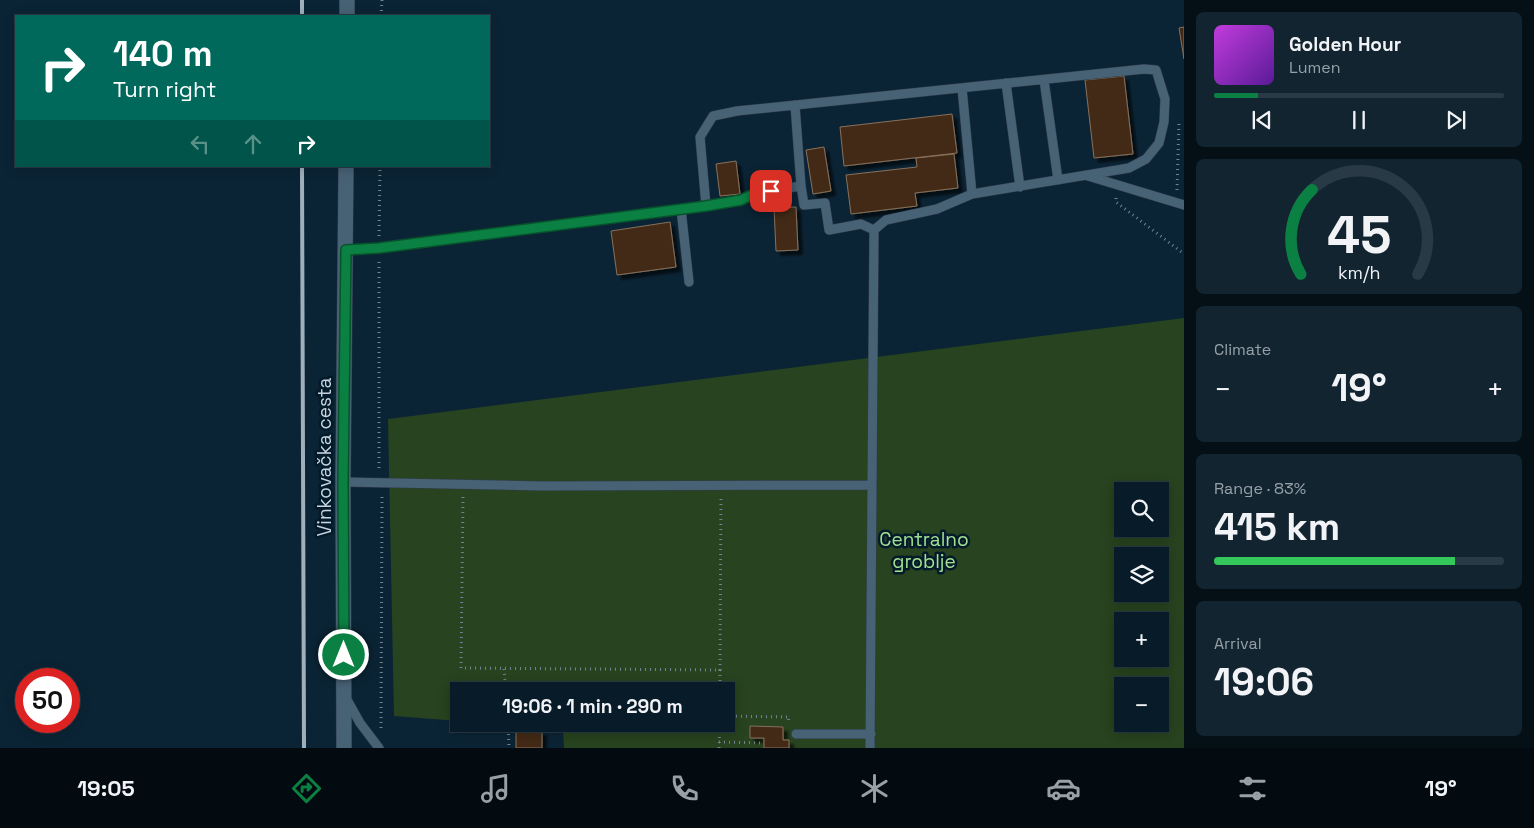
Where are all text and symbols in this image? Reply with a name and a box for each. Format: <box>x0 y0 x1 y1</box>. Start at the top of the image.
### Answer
text: 140 m <box>113 32 213 76</box>
text: Golden Hour <box>1289 32 1401 57</box>
icon: right <box>30 35 95 100</box>
text: Lumen <box>1289 57 1341 78</box>
text: Turn right <box>113 75 216 103</box>
icon: previous <box>1248 106 1276 134</box>
icon: pause <box>1345 106 1373 134</box>
icon: next <box>1442 106 1470 134</box>
icon: left <box>186 130 214 158</box>
icon: ahead <box>239 130 267 158</box>
icon: right <box>292 130 320 158</box>
pin <box>750 170 792 212</box>
icon: arrive <box>757 177 785 205</box>
text: 45 <box>1327 202 1391 268</box>
text: km/h <box>1338 261 1380 284</box>
text: Climate <box>1214 339 1271 360</box>
text: 19° <box>1331 364 1387 412</box>
text: − <box>1214 371 1231 407</box>
text: + <box>1487 371 1504 407</box>
street label: Vinkovačka cesta <box>312 377 337 536</box>
text: Range · 83% <box>1214 478 1306 499</box>
map controls <box>1114 482 1169 732</box>
button: search <box>1114 482 1169 537</box>
text: 415 km <box>1214 503 1340 551</box>
park label: Centralno groblje <box>879 527 969 574</box>
button: layers <box>1114 547 1169 602</box>
button: + <box>1114 612 1169 667</box>
position arrow <box>317 628 369 680</box>
text: Arrival <box>1214 633 1262 654</box>
text: 19:06 <box>1214 658 1314 706</box>
speed limit sign: 50 <box>15 668 80 733</box>
button: − <box>1114 677 1169 732</box>
text: 19:06 · 1 min · 290 m <box>502 694 683 719</box>
icon: directions <box>289 771 324 806</box>
icon: music <box>478 771 513 806</box>
icon: phone <box>667 771 702 806</box>
icon: climate <box>857 771 892 806</box>
icon: car <box>1046 771 1081 806</box>
icon: filters <box>1235 771 1270 806</box>
text: 19:05 <box>77 774 135 802</box>
text: 19° <box>1425 774 1457 802</box>

